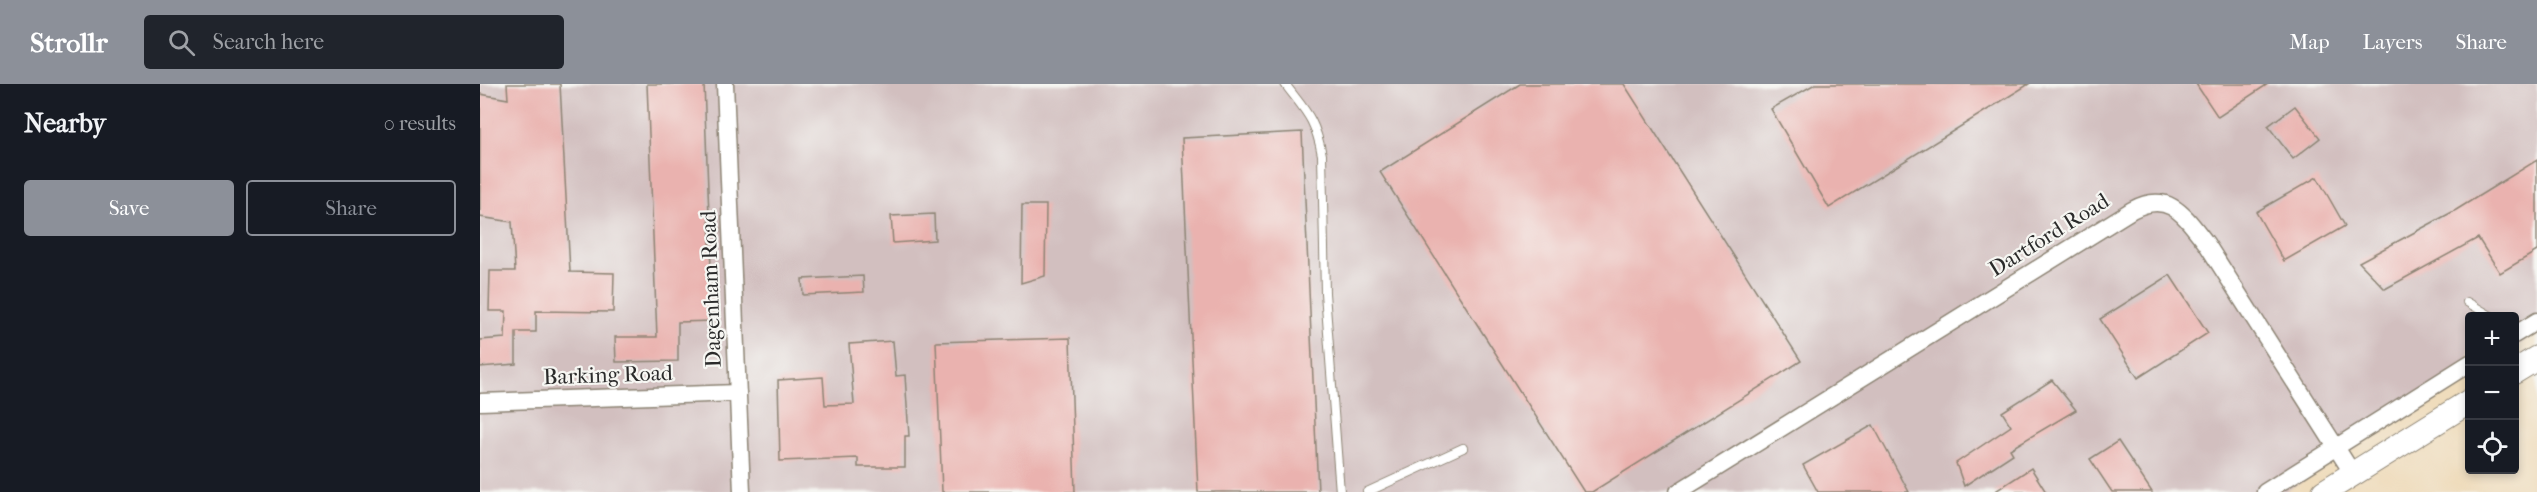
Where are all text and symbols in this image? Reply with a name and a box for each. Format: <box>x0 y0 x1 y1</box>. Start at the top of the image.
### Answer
search box <box>144 15 564 69</box>
text: Strollr <box>30 26 108 59</box>
icon: search <box>165 26 198 59</box>
text: Search here <box>213 29 324 55</box>
text: Map <box>2289 30 2330 54</box>
text: Layers <box>2363 30 2422 54</box>
text: Share <box>2455 30 2507 54</box>
text: Nearby <box>24 108 106 139</box>
text: 0 results <box>384 112 456 135</box>
button: Save <box>24 180 234 236</box>
button: Share <box>246 180 456 236</box>
street label: Dartford Road <box>1984 187 2115 282</box>
street label: Dagenham Road <box>695 209 727 368</box>
map controls <box>2465 312 2519 474</box>
button: + <box>2465 312 2519 366</box>
street label: Barking Road <box>543 360 674 390</box>
button: − <box>2465 366 2519 420</box>
button: locate <box>2465 420 2519 474</box>

